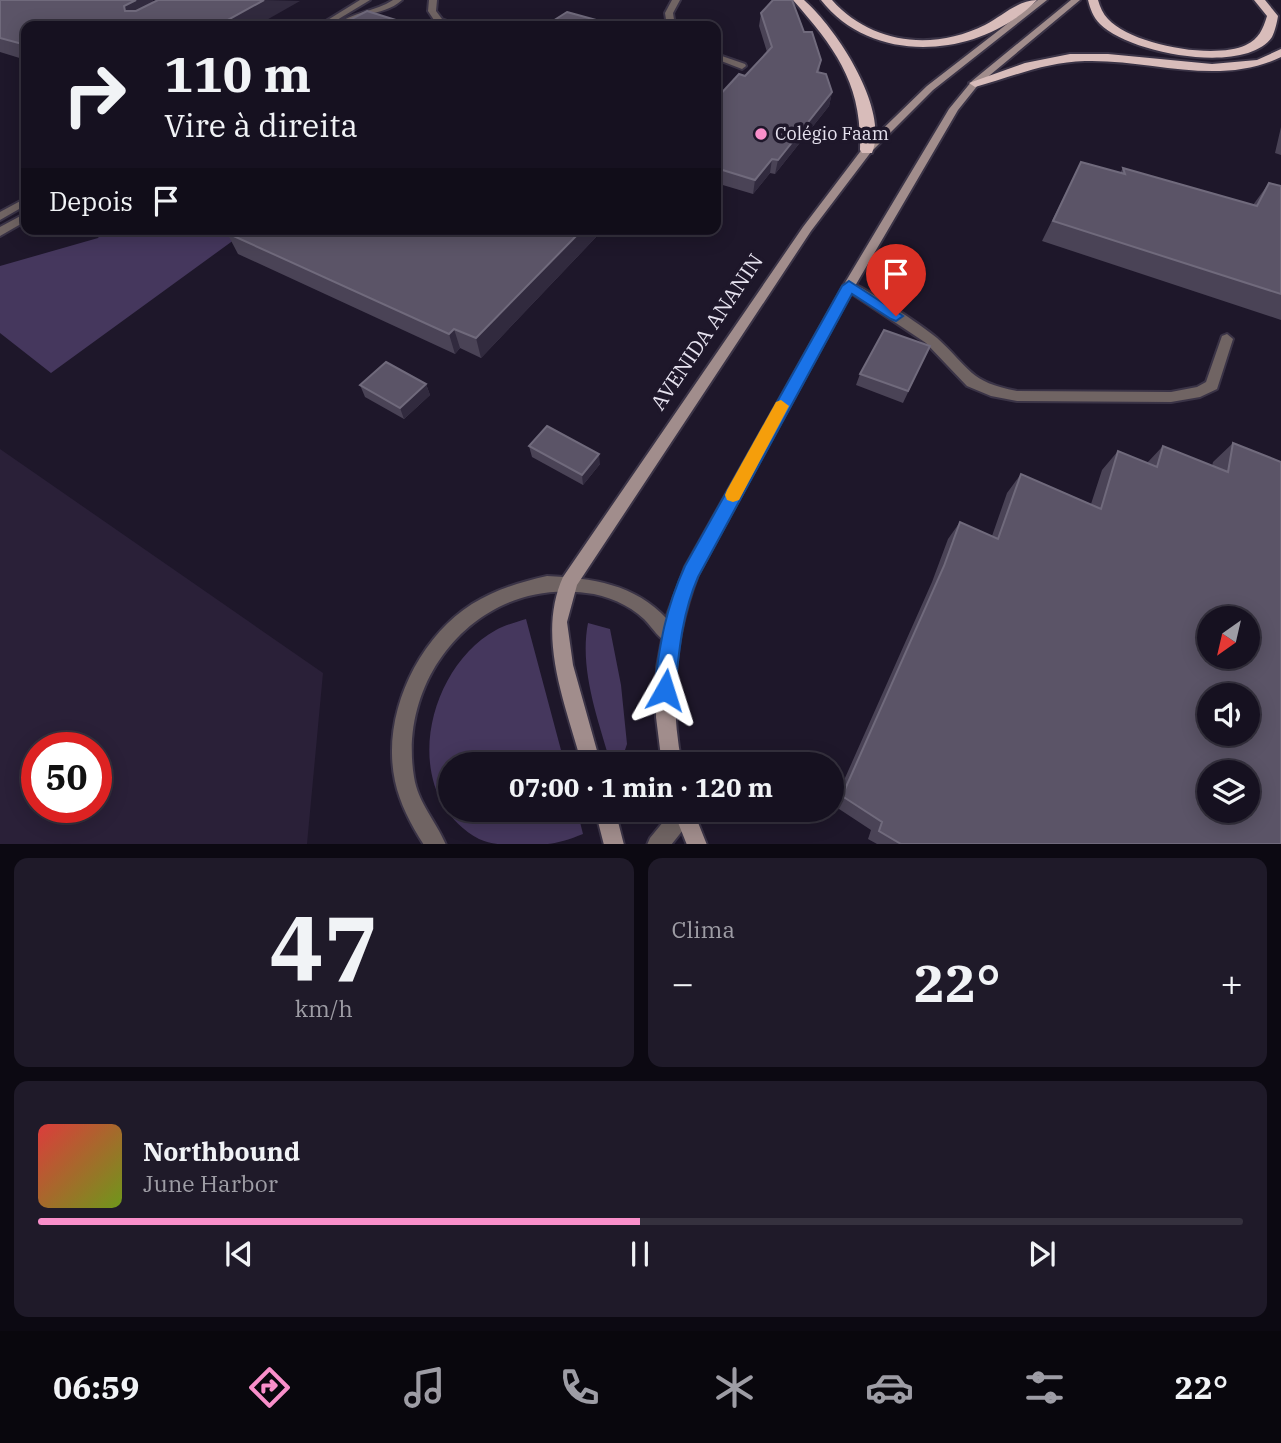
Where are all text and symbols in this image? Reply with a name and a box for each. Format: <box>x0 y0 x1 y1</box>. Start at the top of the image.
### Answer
text: 110 m <box>164 42 311 105</box>
icon: right <box>49 49 140 140</box>
text: Vire à direita <box>164 104 358 146</box>
place label: Colégio Faam <box>775 122 889 145</box>
marker: Colégio Faam <box>753 126 769 142</box>
icon: arrive <box>147 182 185 220</box>
text: Depois <box>49 184 133 218</box>
pin <box>866 244 926 316</box>
street label: AVENIDA ANANIN <box>643 248 769 415</box>
icon: arrive <box>877 255 915 293</box>
north arrow <box>1197 606 1260 668</box>
map controls <box>1197 606 1260 823</box>
position arrow <box>628 653 702 727</box>
button: sound <box>1197 683 1260 746</box>
speed limit sign: 50 <box>21 732 112 823</box>
button: layers <box>1197 760 1260 823</box>
text: 07:00 · 1 min · 120 m <box>509 770 773 804</box>
text: 47 <box>269 888 378 1006</box>
text: Clima <box>672 914 735 944</box>
text: 22° <box>914 949 1001 1016</box>
text: − <box>672 958 694 1007</box>
text: + <box>1220 958 1243 1007</box>
text: km/h <box>295 993 353 1023</box>
text: Northbound <box>143 1134 300 1168</box>
text: June Harbor <box>143 1168 278 1198</box>
icon: previous <box>220 1235 258 1273</box>
icon: pause <box>621 1235 659 1273</box>
icon: next <box>1023 1235 1061 1273</box>
icon: directions <box>245 1363 294 1412</box>
icon: music <box>400 1363 449 1412</box>
icon: phone <box>555 1363 604 1412</box>
icon: climate <box>710 1363 759 1412</box>
icon: car <box>865 1363 914 1412</box>
icon: filters <box>1020 1363 1069 1412</box>
text: 06:59 <box>53 1366 139 1408</box>
text: 22° <box>1175 1366 1228 1408</box>

